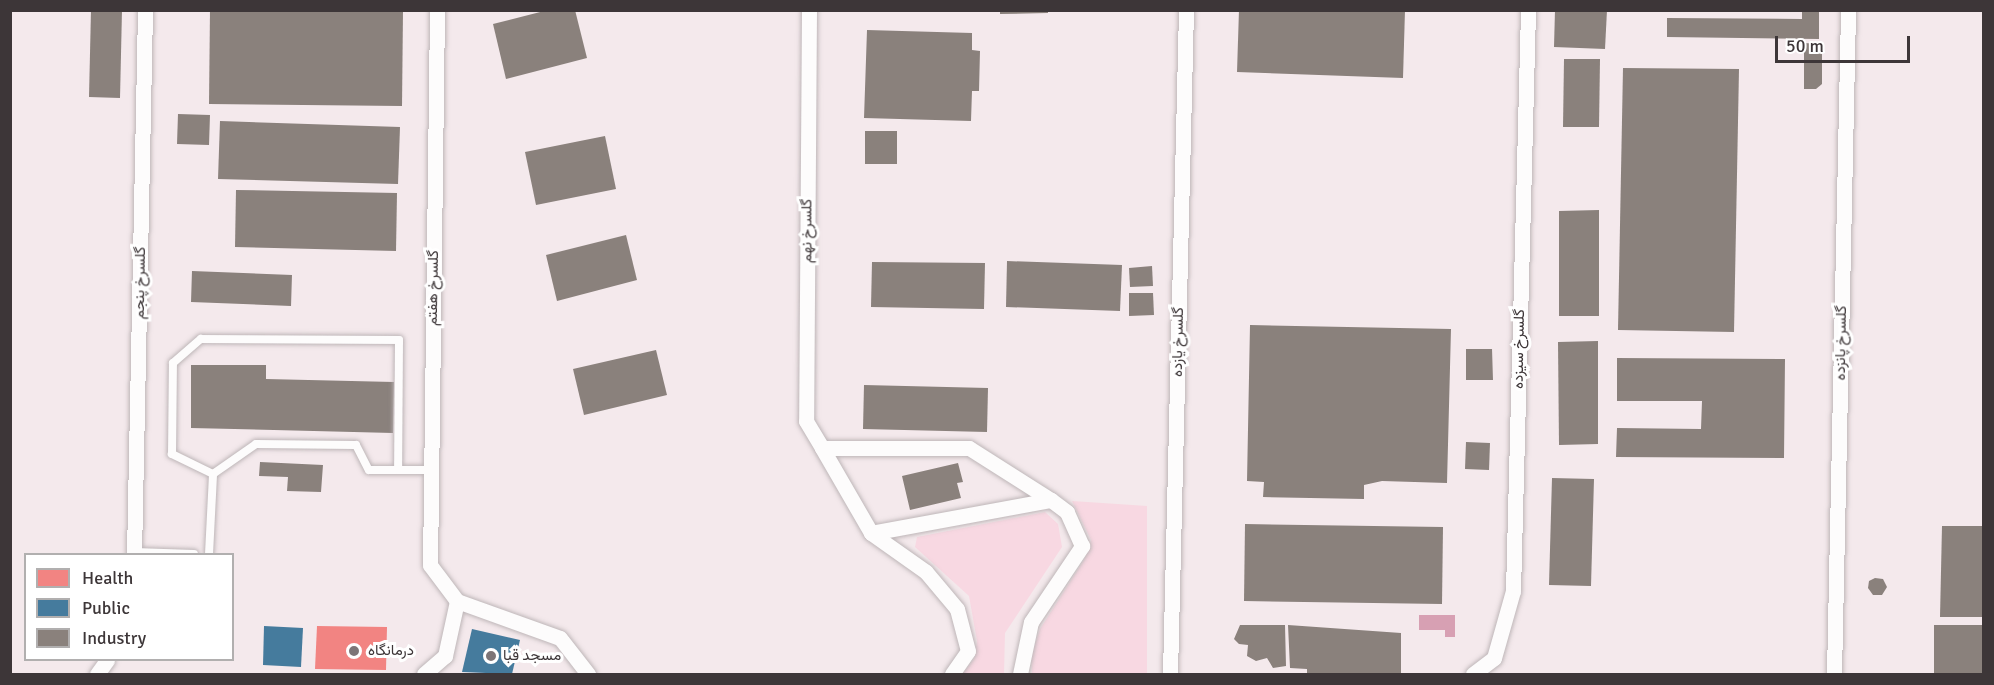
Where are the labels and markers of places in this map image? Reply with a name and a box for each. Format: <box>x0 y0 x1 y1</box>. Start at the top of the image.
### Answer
marker: درمانگاه <box>345 642 363 660</box>
place label: درمانگاه <box>368 642 414 660</box>
place label: مسجد قبا <box>503 647 561 665</box>
marker: مسجد قبا <box>484 649 498 663</box>

